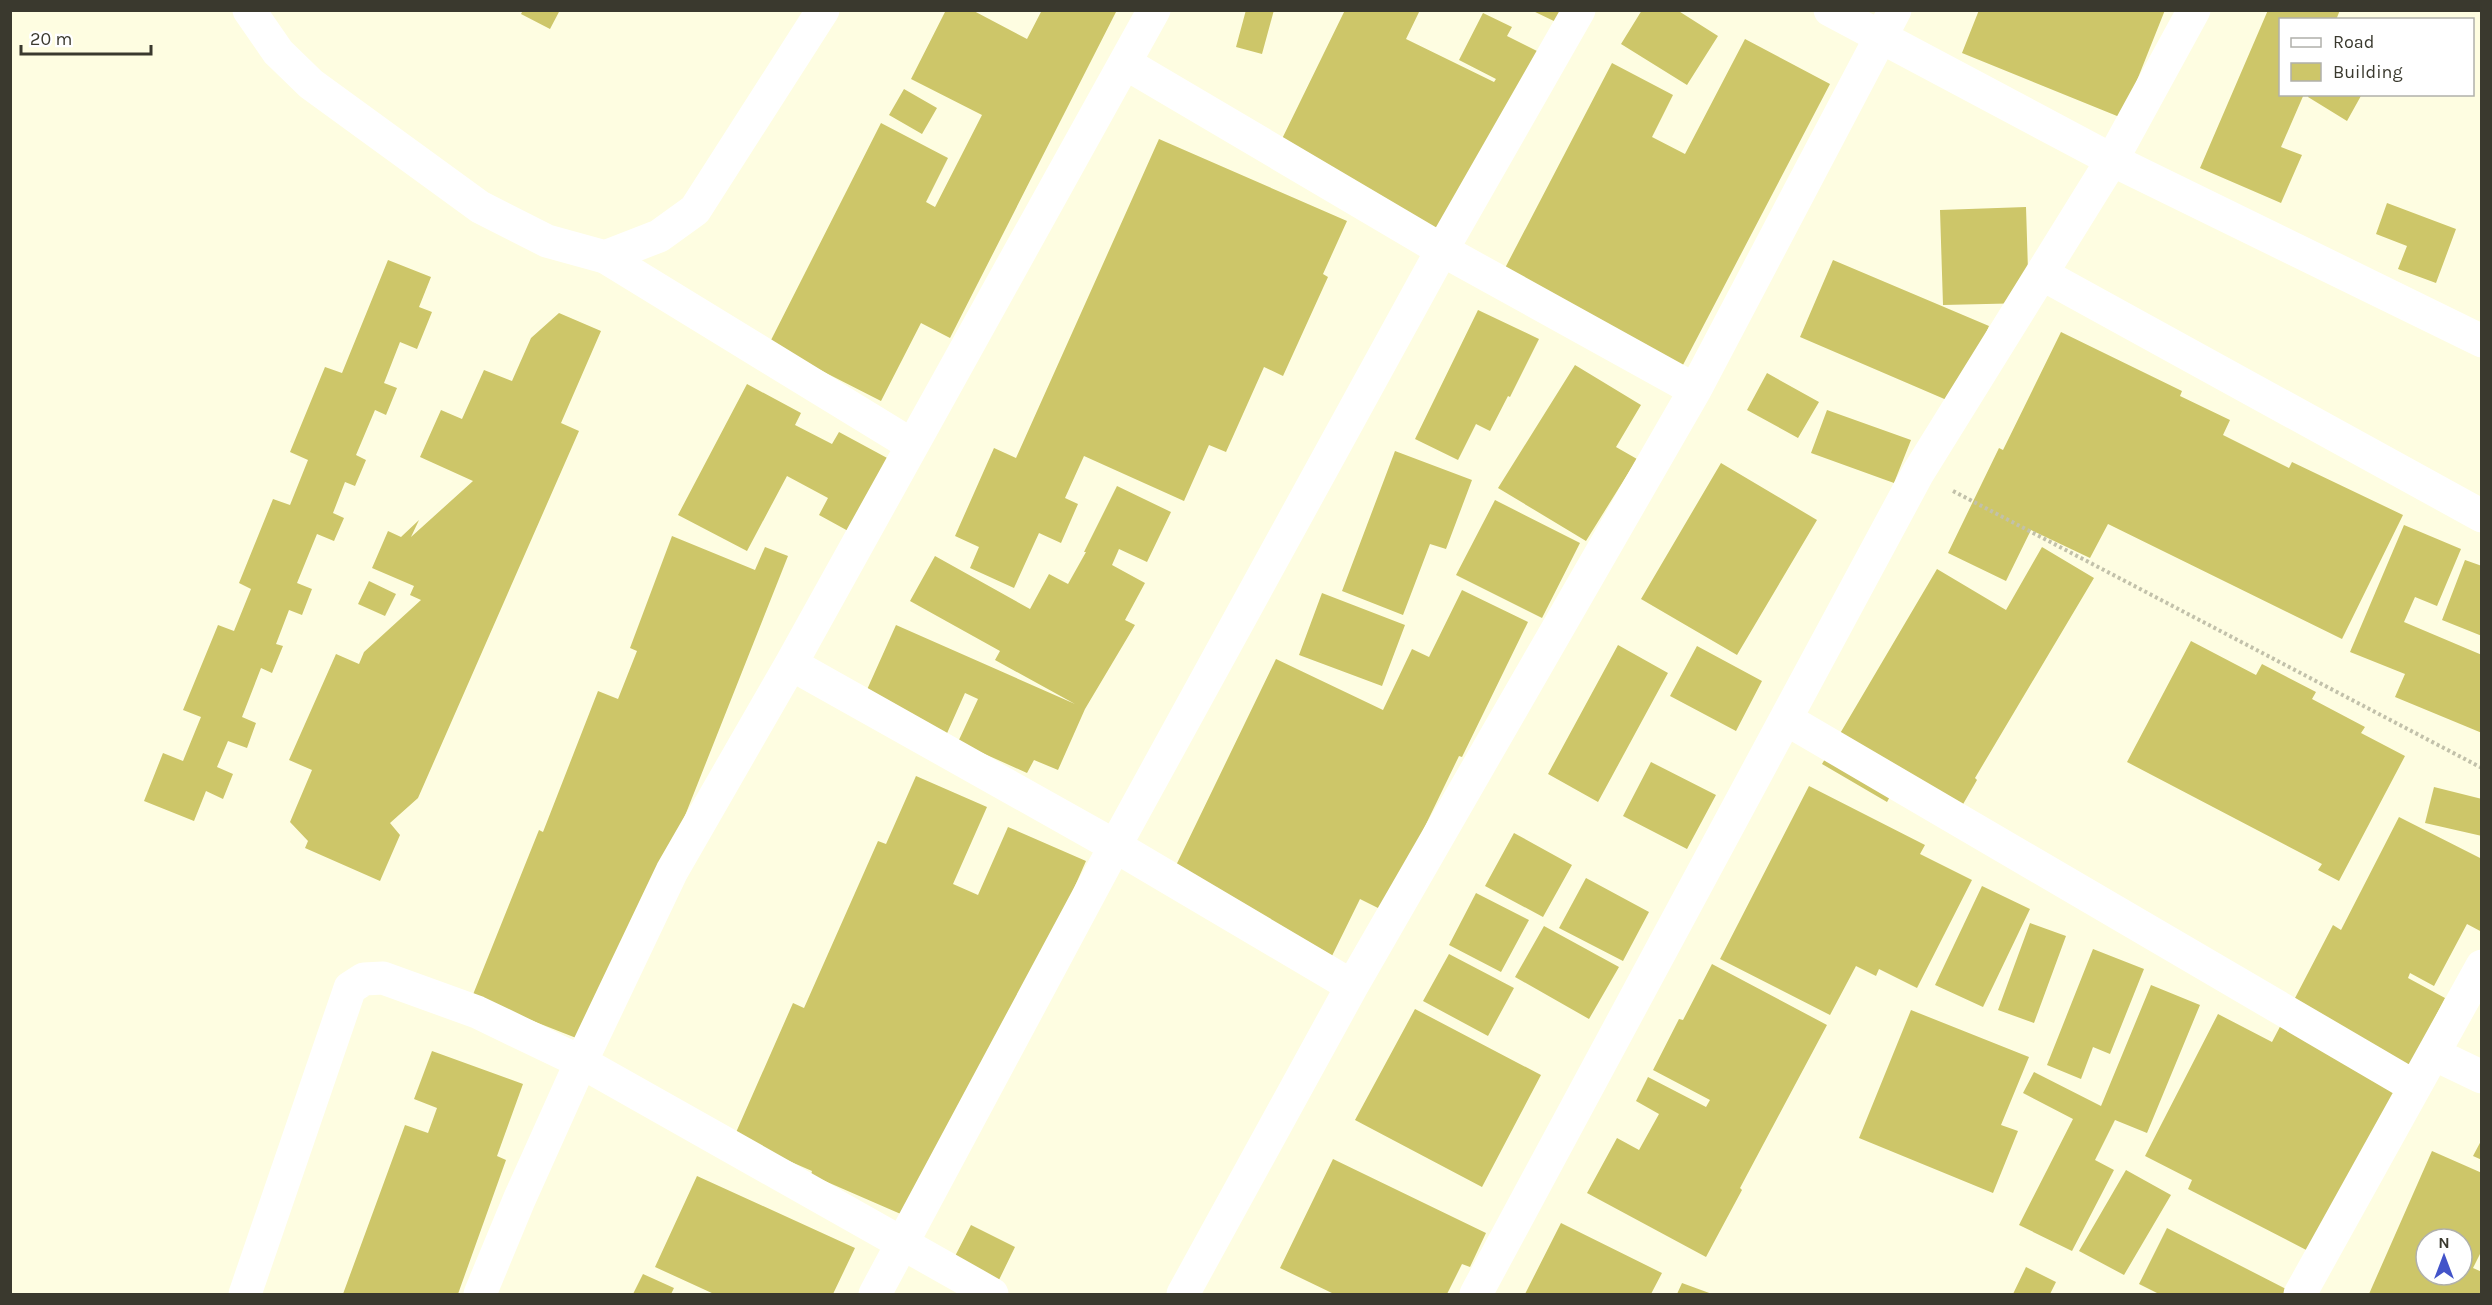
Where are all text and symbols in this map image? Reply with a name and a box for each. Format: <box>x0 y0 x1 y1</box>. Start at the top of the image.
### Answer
scale bar <box>21 18 152 56</box>
legend <box>2279 18 2474 96</box>
text: 20 m <box>30 28 72 50</box>
text: Road <box>2333 31 2374 53</box>
text: Building <box>2333 61 2403 83</box>
north arrow <box>2414 1227 2474 1287</box>
text: N <box>2438 1233 2450 1252</box>

